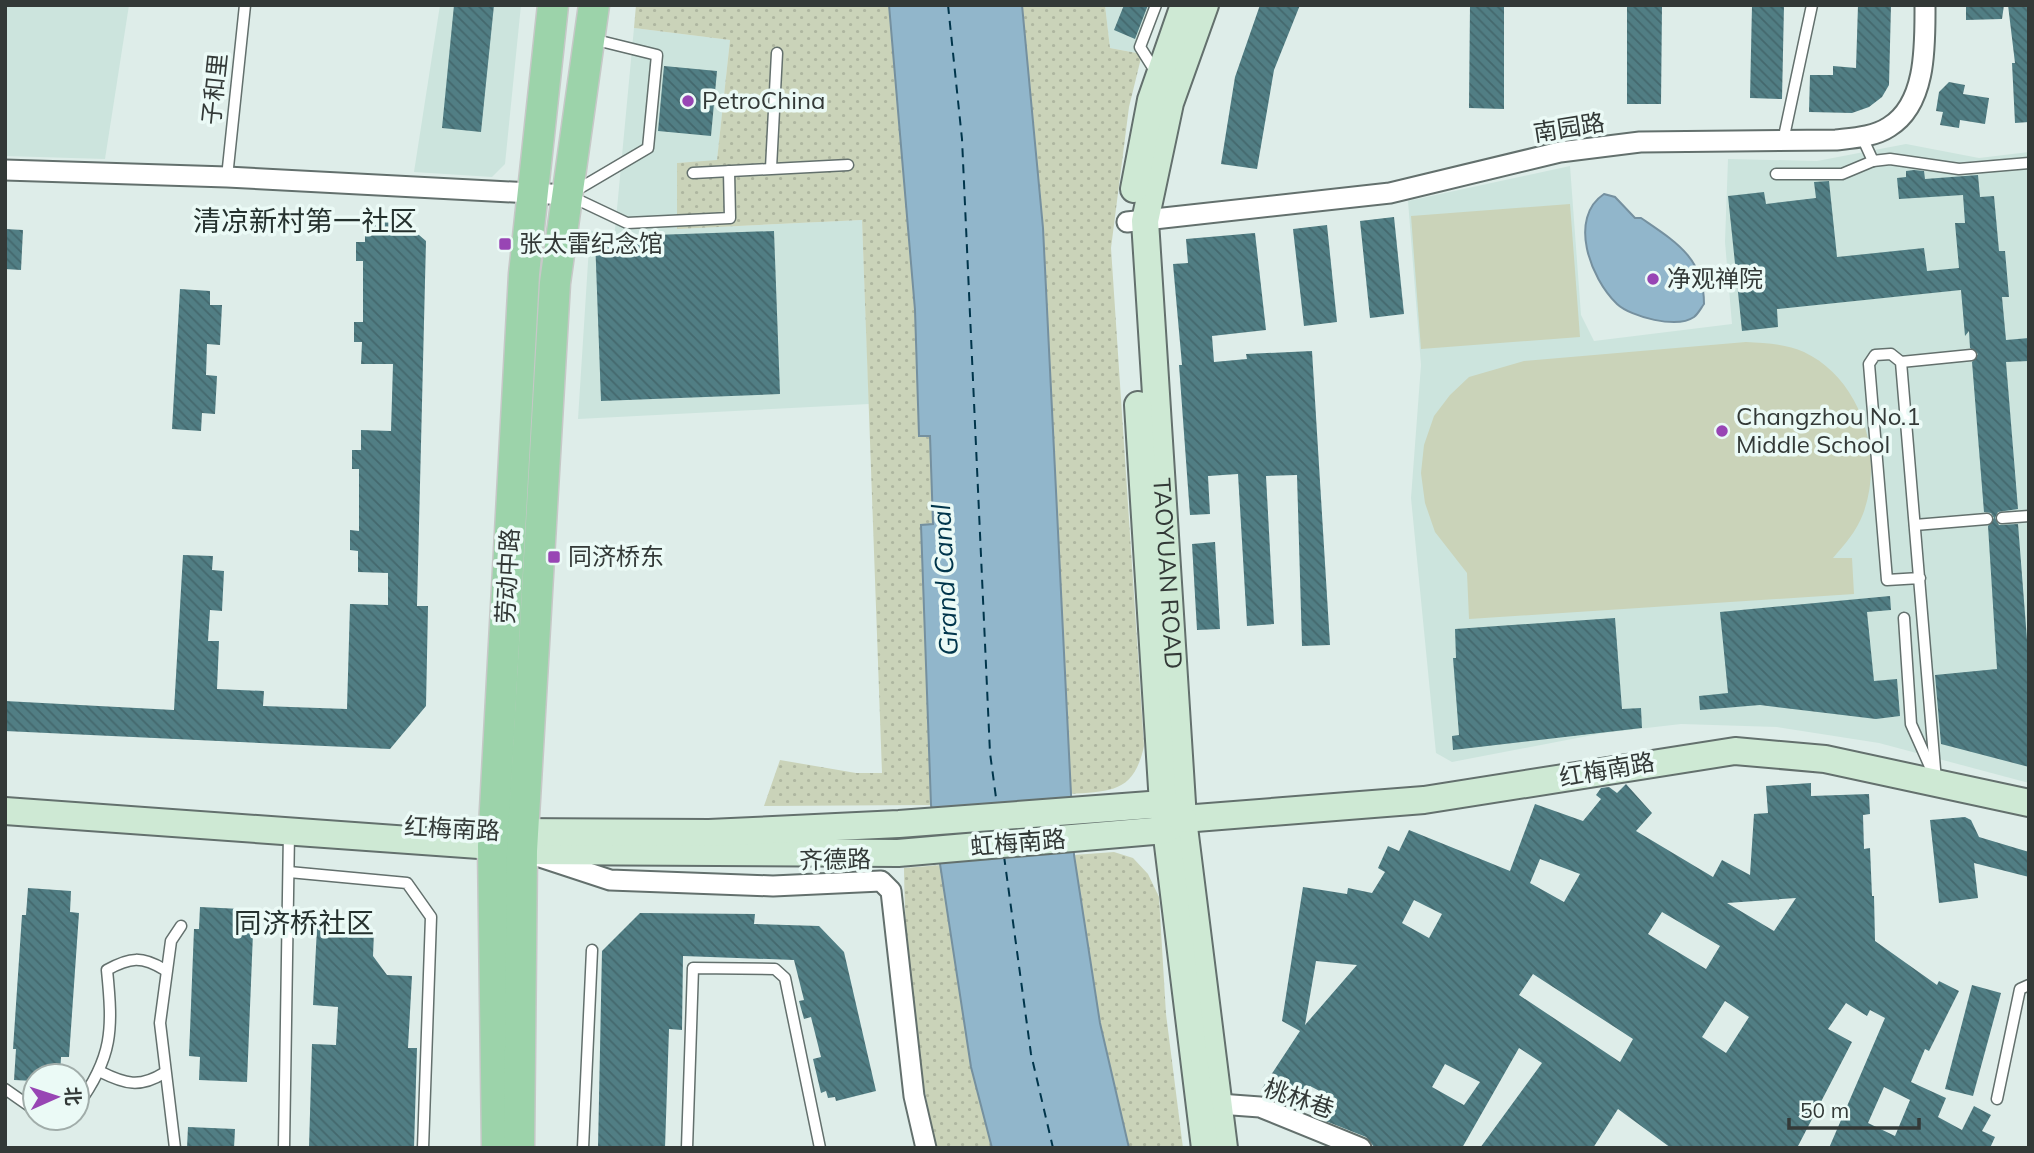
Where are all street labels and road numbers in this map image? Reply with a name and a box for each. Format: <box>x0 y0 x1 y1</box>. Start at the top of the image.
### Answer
street label: 子和里 <box>195 52 233 126</box>
street label: 南园路 <box>1531 107 1607 147</box>
street label: TAOYUAN ROAD <box>1147 477 1189 670</box>
street label: 劳动中路 <box>490 527 524 625</box>
street label: 红梅南路 <box>1557 746 1657 792</box>
street label: 红梅南路 <box>403 811 501 845</box>
street label: 虹梅南路 <box>969 823 1067 861</box>
street label: 齐德路 <box>799 843 871 875</box>
street label: 桃林巷 <box>1260 1072 1338 1124</box>

